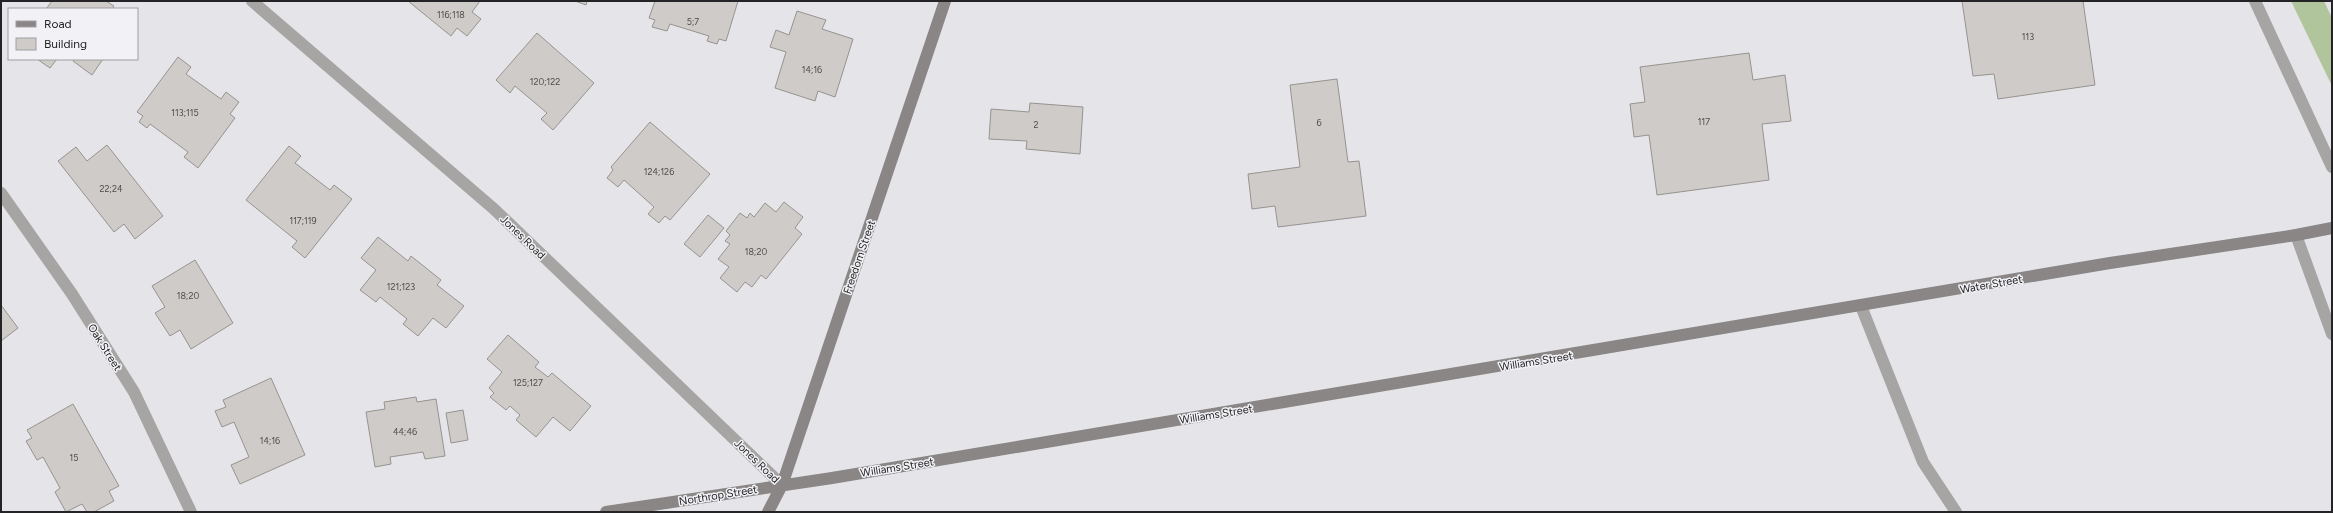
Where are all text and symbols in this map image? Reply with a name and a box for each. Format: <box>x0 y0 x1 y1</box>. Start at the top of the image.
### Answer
legend <box>8 8 138 60</box>
house number: 116;118 <box>437 9 465 20</box>
house number: 5;7 <box>687 16 699 27</box>
text: Road <box>44 17 72 31</box>
house number: 113 <box>2022 31 2034 42</box>
text: Building <box>44 37 87 51</box>
house number: 14;16 <box>802 64 822 75</box>
house number: 120;122 <box>530 76 560 87</box>
house number: 113;115 <box>171 107 199 118</box>
house number: 117 <box>1698 116 1710 127</box>
house number: 6 <box>1316 117 1322 128</box>
house number: 2 <box>1033 119 1039 130</box>
house number: 124;126 <box>644 166 674 177</box>
house number: 22;24 <box>99 183 123 194</box>
street label: Jones Road <box>498 213 548 262</box>
house number: 117;119 <box>289 215 317 226</box>
street label: Freedom Street <box>841 219 878 296</box>
house number: 18;20 <box>745 246 767 257</box>
street label: Water Street <box>1959 273 2023 296</box>
house number: 121;123 <box>387 281 415 292</box>
house number: 18;20 <box>177 290 199 301</box>
street label: Oak Street <box>85 321 124 373</box>
street label: Williams Street <box>1498 349 1574 374</box>
house number: 125;127 <box>513 377 543 388</box>
street label: Williams Street <box>1178 402 1254 427</box>
house number: 44;46 <box>393 426 417 437</box>
house number: 14;16 <box>260 435 280 446</box>
street label: Jones Road <box>732 437 782 486</box>
house number: 15 <box>70 452 78 463</box>
street label: Williams Street <box>859 455 935 480</box>
street label: Northrop Street <box>678 483 758 508</box>

